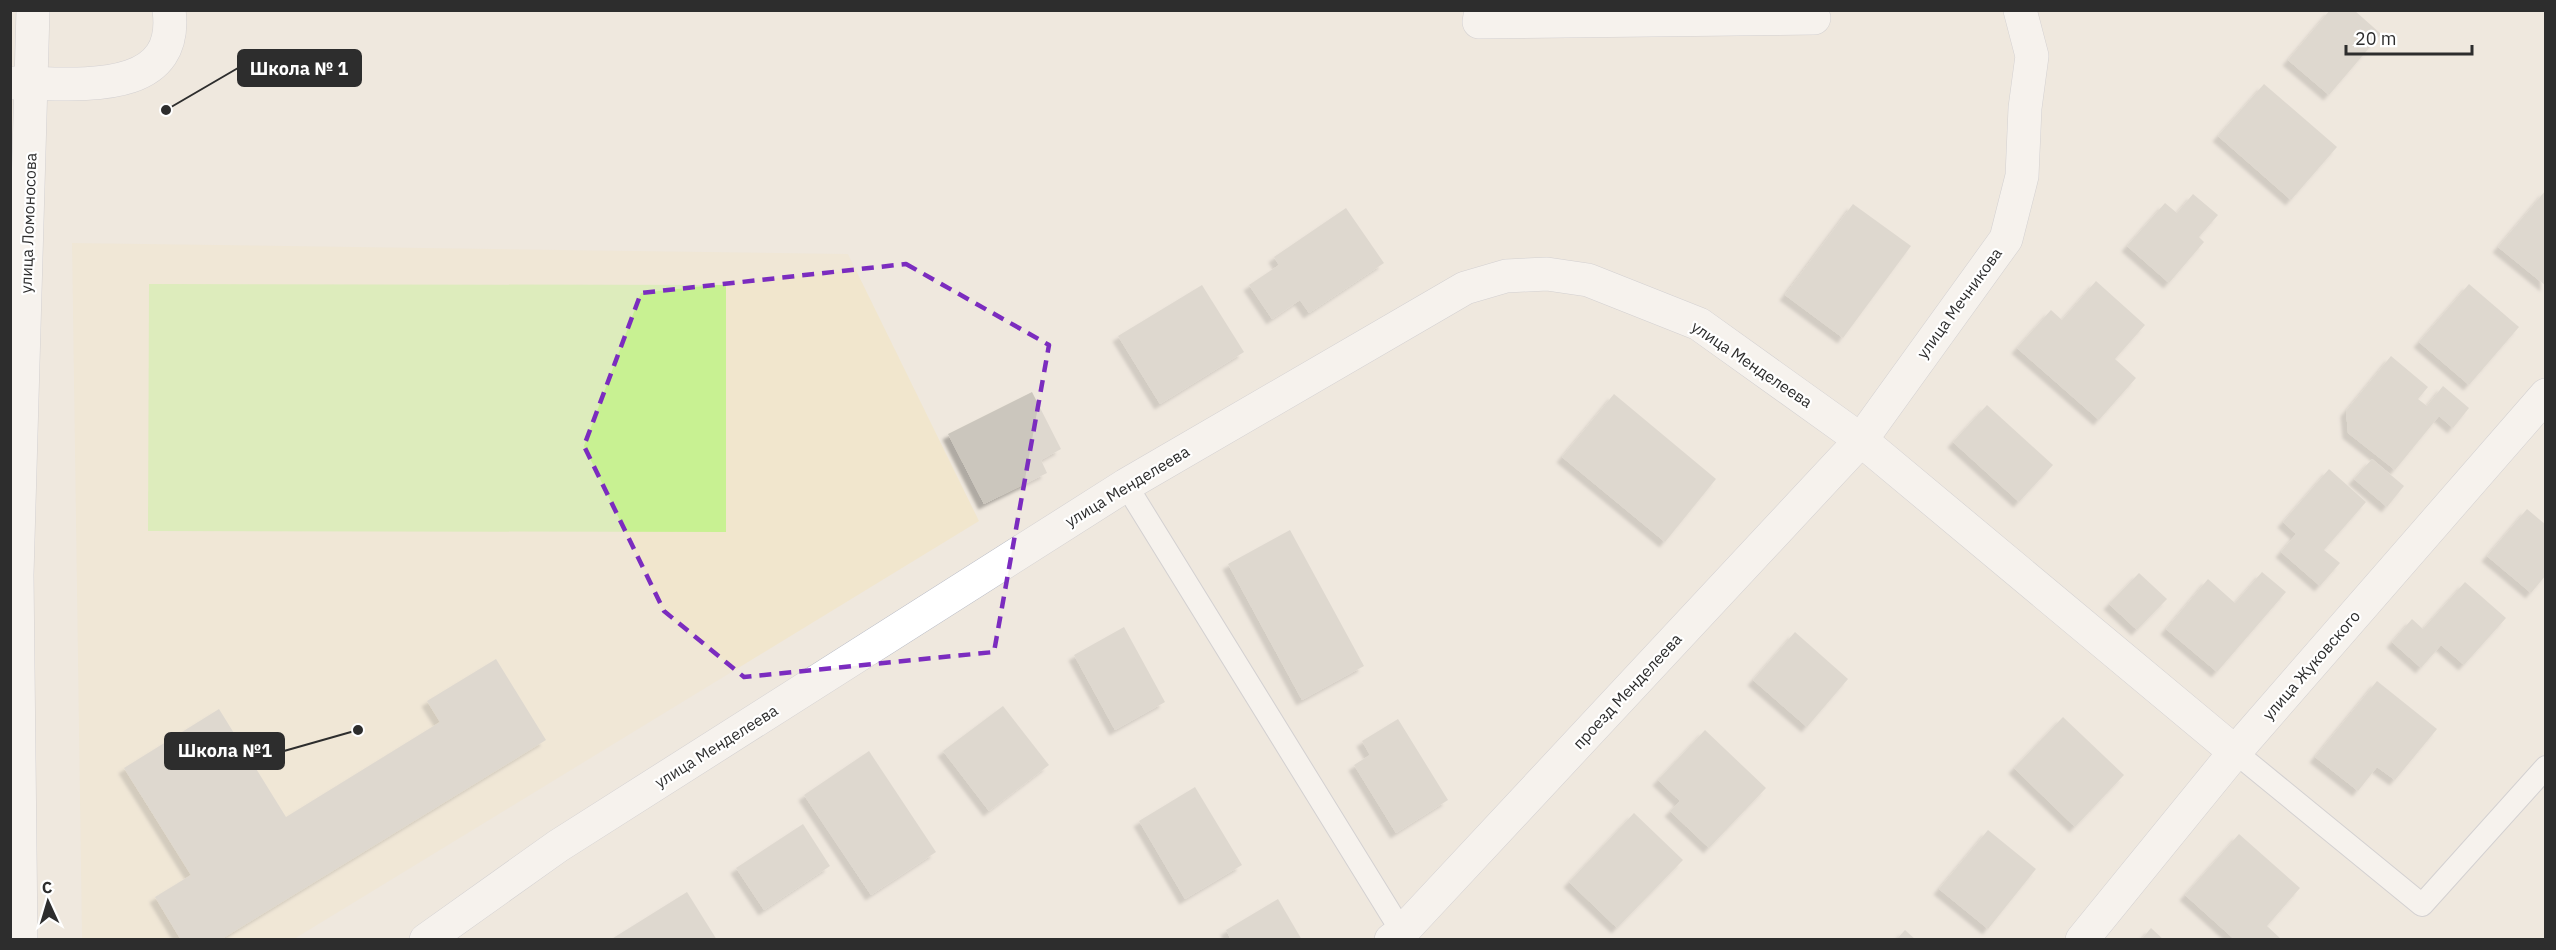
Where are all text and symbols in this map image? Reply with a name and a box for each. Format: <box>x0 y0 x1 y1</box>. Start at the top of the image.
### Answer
scale bar <box>2346 18 2472 56</box>
text: 20 m <box>2355 27 2397 50</box>
callout: Школа № 1 <box>238 50 361 86</box>
text: Школа № 1 <box>250 57 348 80</box>
street label: улица Ломоносова <box>16 152 40 294</box>
street label: улица Мечникова <box>1912 243 2006 362</box>
street label: улица Менделеева <box>1688 316 1817 412</box>
street label: улица Менделеева <box>1061 441 1193 531</box>
street label: улица Жуковского <box>2258 606 2364 724</box>
street label: проезд Менделеева <box>1568 629 1686 753</box>
street label: улица Менделеева <box>651 700 782 792</box>
callout: Школа №1 <box>165 733 284 769</box>
text: Школа №1 <box>178 739 272 762</box>
north arrow <box>18 872 78 932</box>
text: С <box>41 877 53 897</box>

